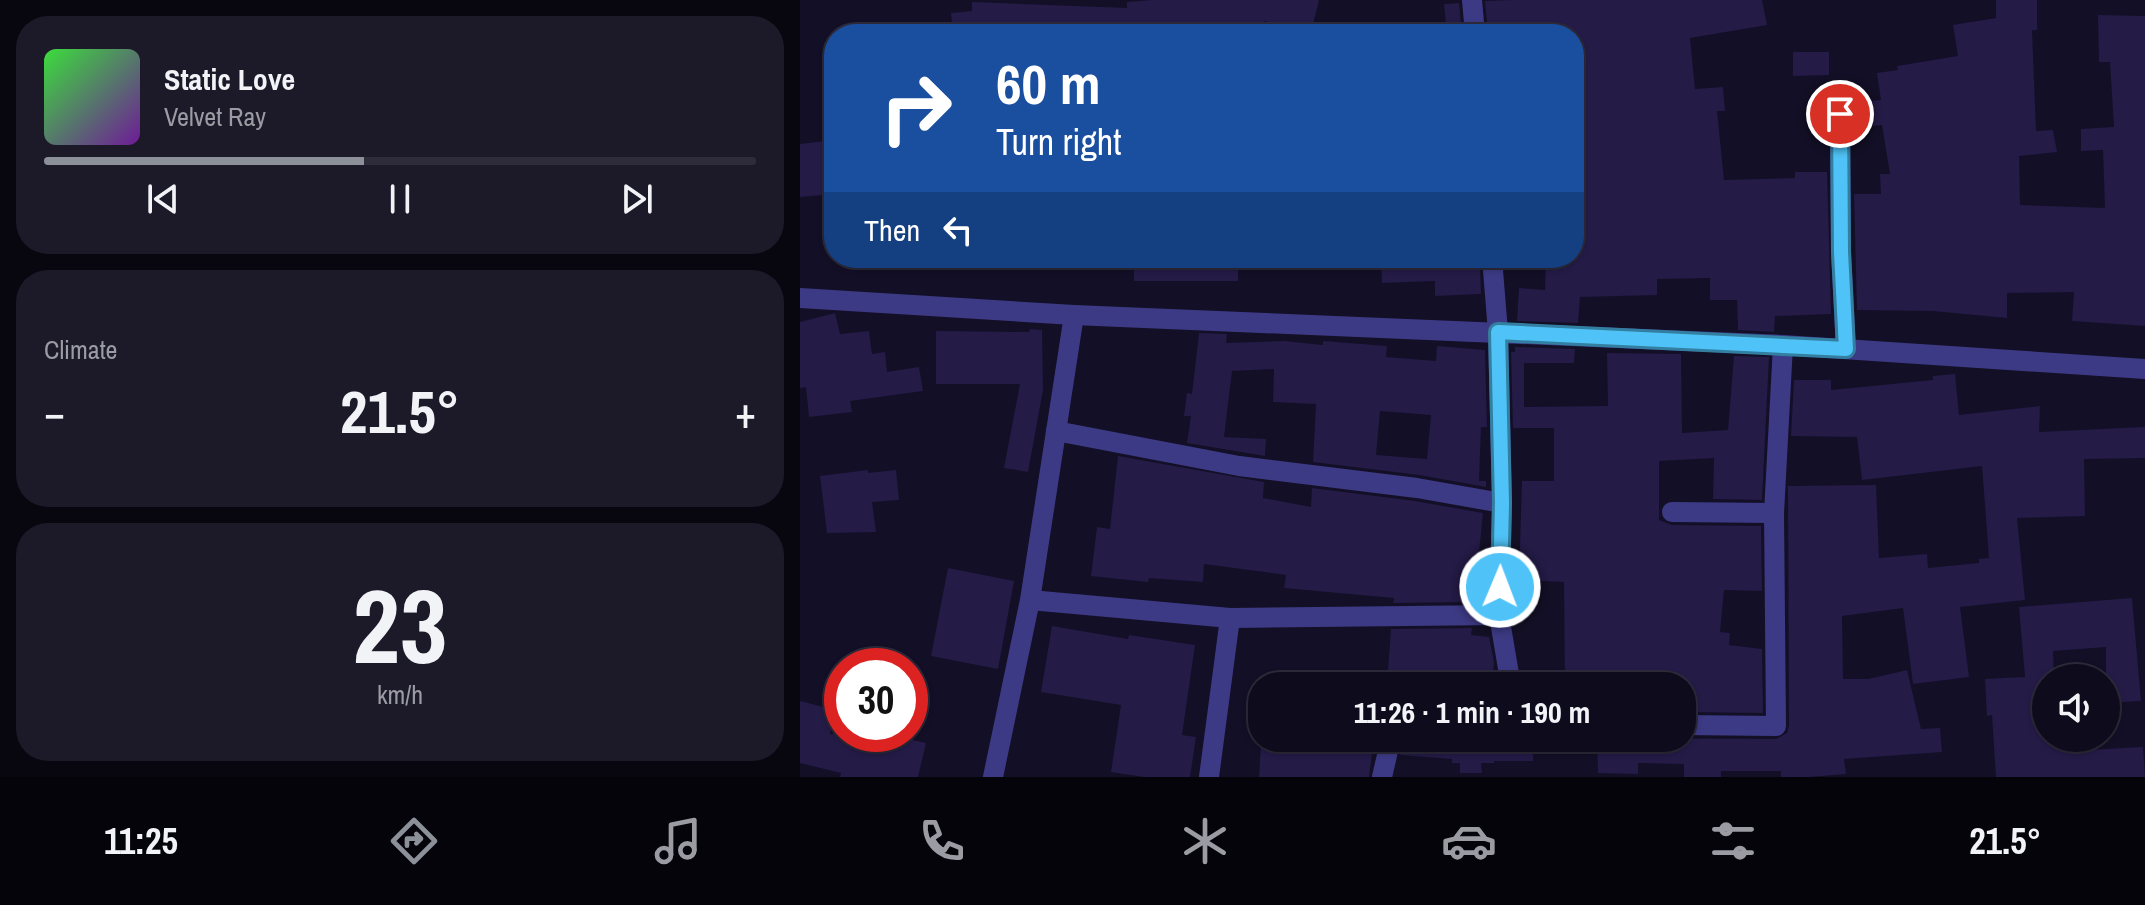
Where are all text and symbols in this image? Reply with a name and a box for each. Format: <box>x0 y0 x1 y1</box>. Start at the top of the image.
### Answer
text: 60 m <box>996 46 1101 121</box>
icon: right <box>864 56 968 160</box>
text: Static Love <box>164 59 295 99</box>
pin <box>1806 80 1874 148</box>
icon: arrive <box>1818 92 1862 136</box>
text: Velvet Ray <box>164 99 266 134</box>
text: Turn right <box>996 118 1121 166</box>
icon: previous <box>141 177 185 221</box>
icon: pause <box>378 177 422 221</box>
icon: next <box>615 177 659 221</box>
icon: left <box>936 208 980 252</box>
text: Then <box>864 210 920 250</box>
text: Climate <box>44 332 117 367</box>
text: 21.5° <box>340 371 460 452</box>
text: − <box>44 382 65 442</box>
text: + <box>735 382 756 442</box>
position arrow <box>1458 545 1542 629</box>
text: 23 <box>353 555 447 695</box>
speed limit sign: 30 <box>824 648 928 752</box>
map controls <box>2032 664 2120 752</box>
button: sound <box>2032 664 2120 752</box>
text: km/h <box>377 677 423 712</box>
text: 11:26 · 1 min · 190 m <box>1354 692 1590 732</box>
icon: directions <box>386 813 442 869</box>
icon: music <box>650 813 706 869</box>
icon: phone <box>914 813 970 869</box>
icon: climate <box>1177 813 1233 869</box>
icon: car <box>1441 813 1497 869</box>
icon: filters <box>1705 813 1761 869</box>
text: 11:25 <box>104 817 178 865</box>
text: 21.5° <box>1969 817 2041 865</box>

